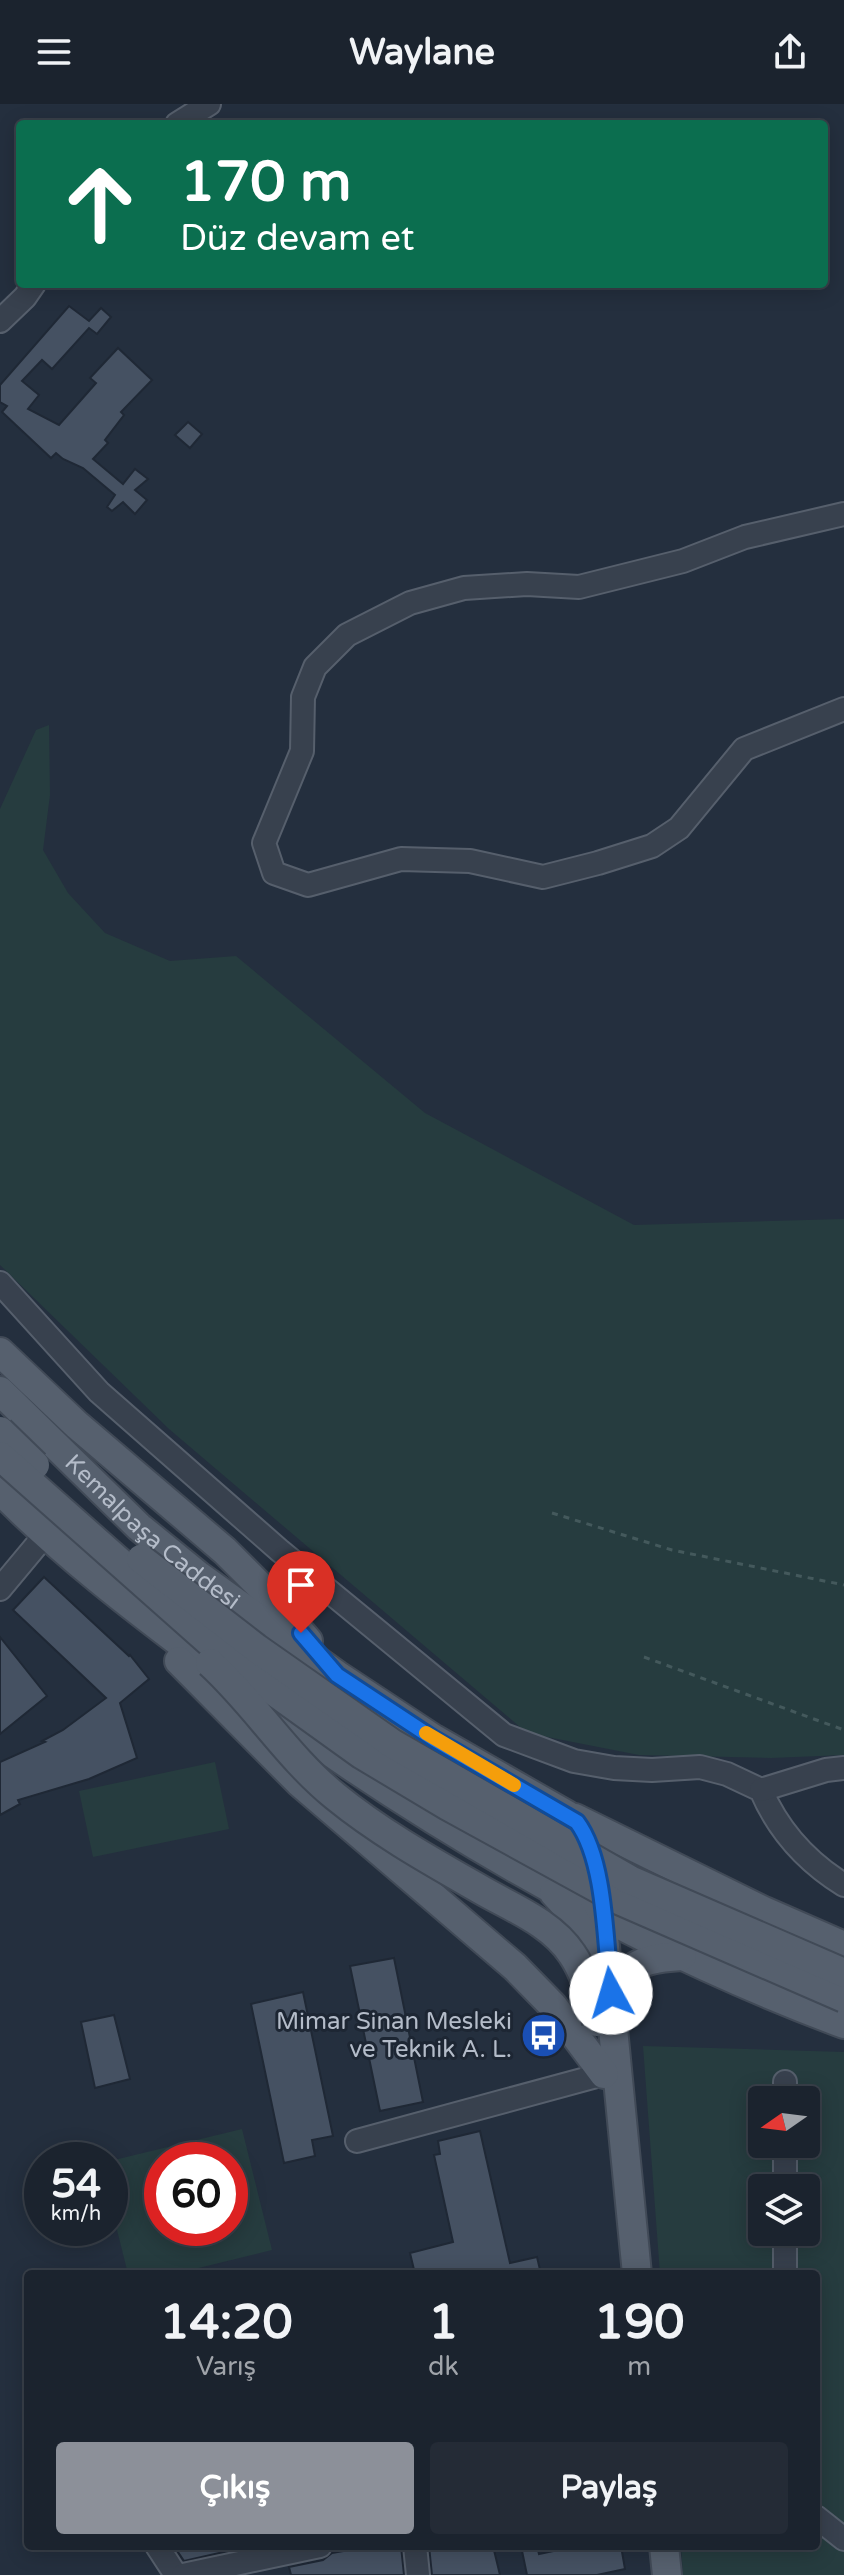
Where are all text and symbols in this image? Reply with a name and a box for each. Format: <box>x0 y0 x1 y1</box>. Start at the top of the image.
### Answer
icon: menu <box>32 30 76 74</box>
icon: share <box>768 30 812 74</box>
text: Waylane <box>349 31 495 74</box>
text: 170 m <box>180 149 351 216</box>
icon: ahead <box>48 152 152 256</box>
text: Düz devam et <box>180 217 415 260</box>
street label: Kemalpaşa Caddesi <box>59 1448 246 1615</box>
pin <box>267 1551 335 1633</box>
icon: arrive <box>279 1563 323 1607</box>
position arrow <box>569 1951 653 2035</box>
place label: Mimar Sinan Mesleki ve Teknik A. L. <box>276 2007 512 2064</box>
bus stop icon: Mimar Sinan Mesleki ve Teknik A. L. <box>519 2011 567 2059</box>
north arrow <box>748 2086 820 2158</box>
map controls <box>748 2086 820 2246</box>
speed limit sign: 60 <box>144 2142 248 2246</box>
text: 54 <box>51 2160 101 2208</box>
button: layers <box>748 2174 820 2246</box>
text: km/h <box>51 2202 101 2226</box>
text: 14:20 <box>159 2294 293 2352</box>
text: 1 <box>428 2294 458 2352</box>
text: 190 <box>594 2294 684 2352</box>
text: Varış <box>196 2351 256 2382</box>
text: dk <box>428 2351 459 2382</box>
text: m <box>627 2351 651 2382</box>
button: Çıkış <box>56 2442 414 2534</box>
button: Paylaş <box>430 2442 788 2534</box>

